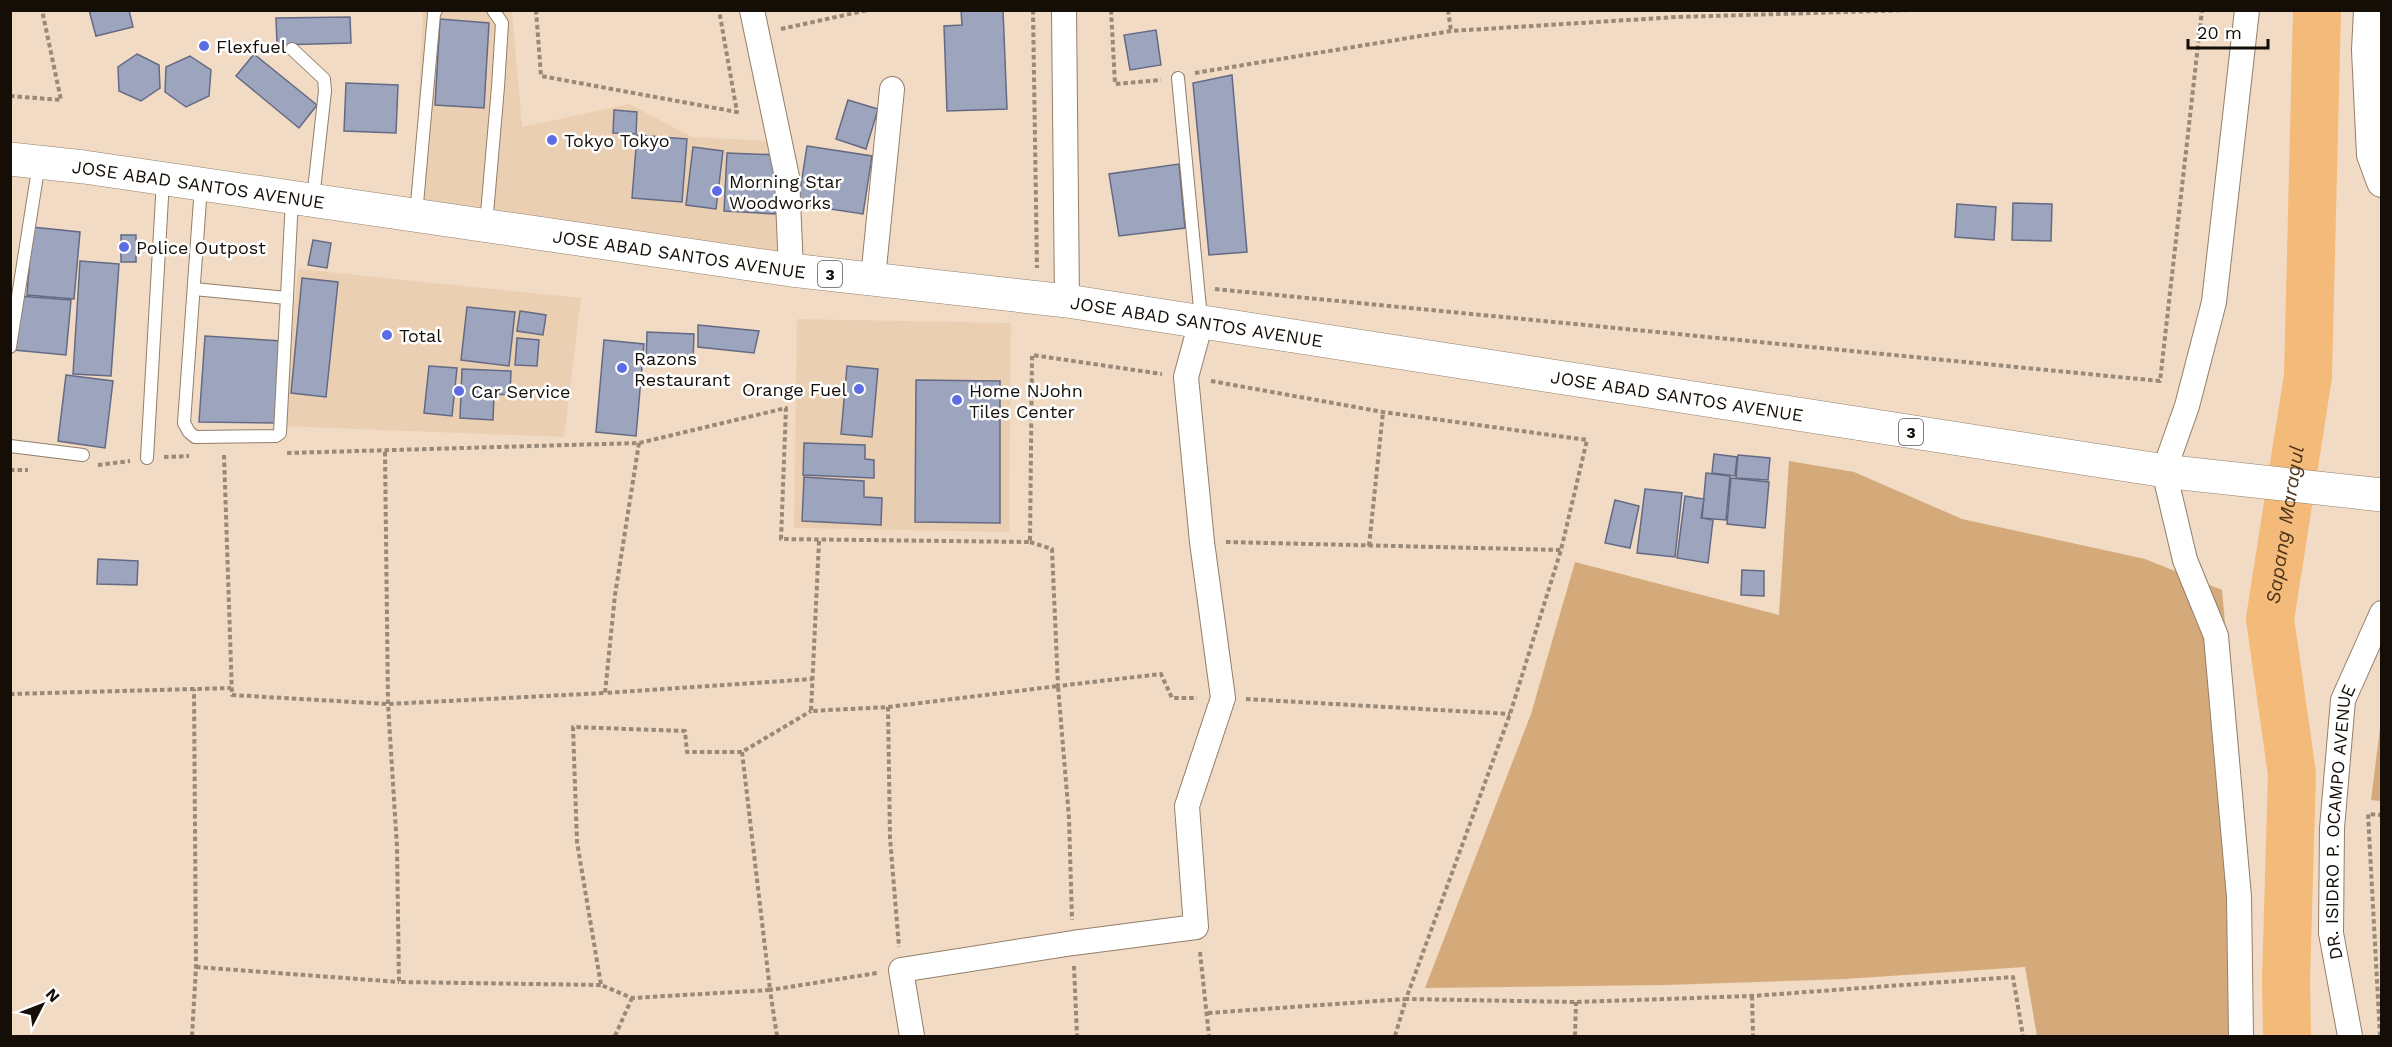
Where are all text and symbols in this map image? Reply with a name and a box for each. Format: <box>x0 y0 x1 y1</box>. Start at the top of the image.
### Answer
scale bar <box>2188 12 2268 50</box>
text: 20 m <box>2197 22 2242 43</box>
place label: Flexfuel <box>216 36 287 57</box>
marker: Flexfuel <box>197 39 211 53</box>
place label: Tokyo Tokyo <box>564 130 670 151</box>
marker: Tokyo Tokyo <box>545 133 559 147</box>
street label: JOSE ABAD SANTOS AVENUE <box>71 155 326 212</box>
place label: Morning Star Woodworks <box>729 171 842 213</box>
marker: Morning Star Woodworks <box>710 184 724 198</box>
street label: JOSE ABAD SANTOS AVENUE <box>551 225 807 282</box>
place label: Police Outpost <box>136 237 266 258</box>
marker: Police Outpost <box>117 240 131 254</box>
road number: 3 <box>818 261 842 287</box>
street label: JOSE ABAD SANTOS AVENUE <box>1069 291 1325 351</box>
place label: Total <box>399 325 442 346</box>
marker: Total <box>380 328 394 342</box>
place label: Razons Restaurant <box>634 348 731 390</box>
marker: Razons Restaurant <box>615 361 629 375</box>
street label: JOSE ABAD SANTOS AVENUE <box>1549 366 1805 425</box>
place label: Orange Fuel <box>742 379 847 400</box>
place label: Home NJohn Tiles Center <box>969 380 1083 422</box>
place label: Car Service <box>471 381 571 402</box>
marker: Orange Fuel <box>852 382 866 396</box>
marker: Car Service <box>452 384 466 398</box>
marker: Home NJohn Tiles Center <box>950 393 964 407</box>
road number: 3 <box>1899 419 1923 445</box>
water label: Sapang Maragul <box>2261 444 2309 606</box>
street label: DR. ISIDRO P. OCAMPO AVENUE <box>2320 681 2359 962</box>
north arrow <box>12 975 72 1035</box>
text: N <box>42 985 64 1006</box>

